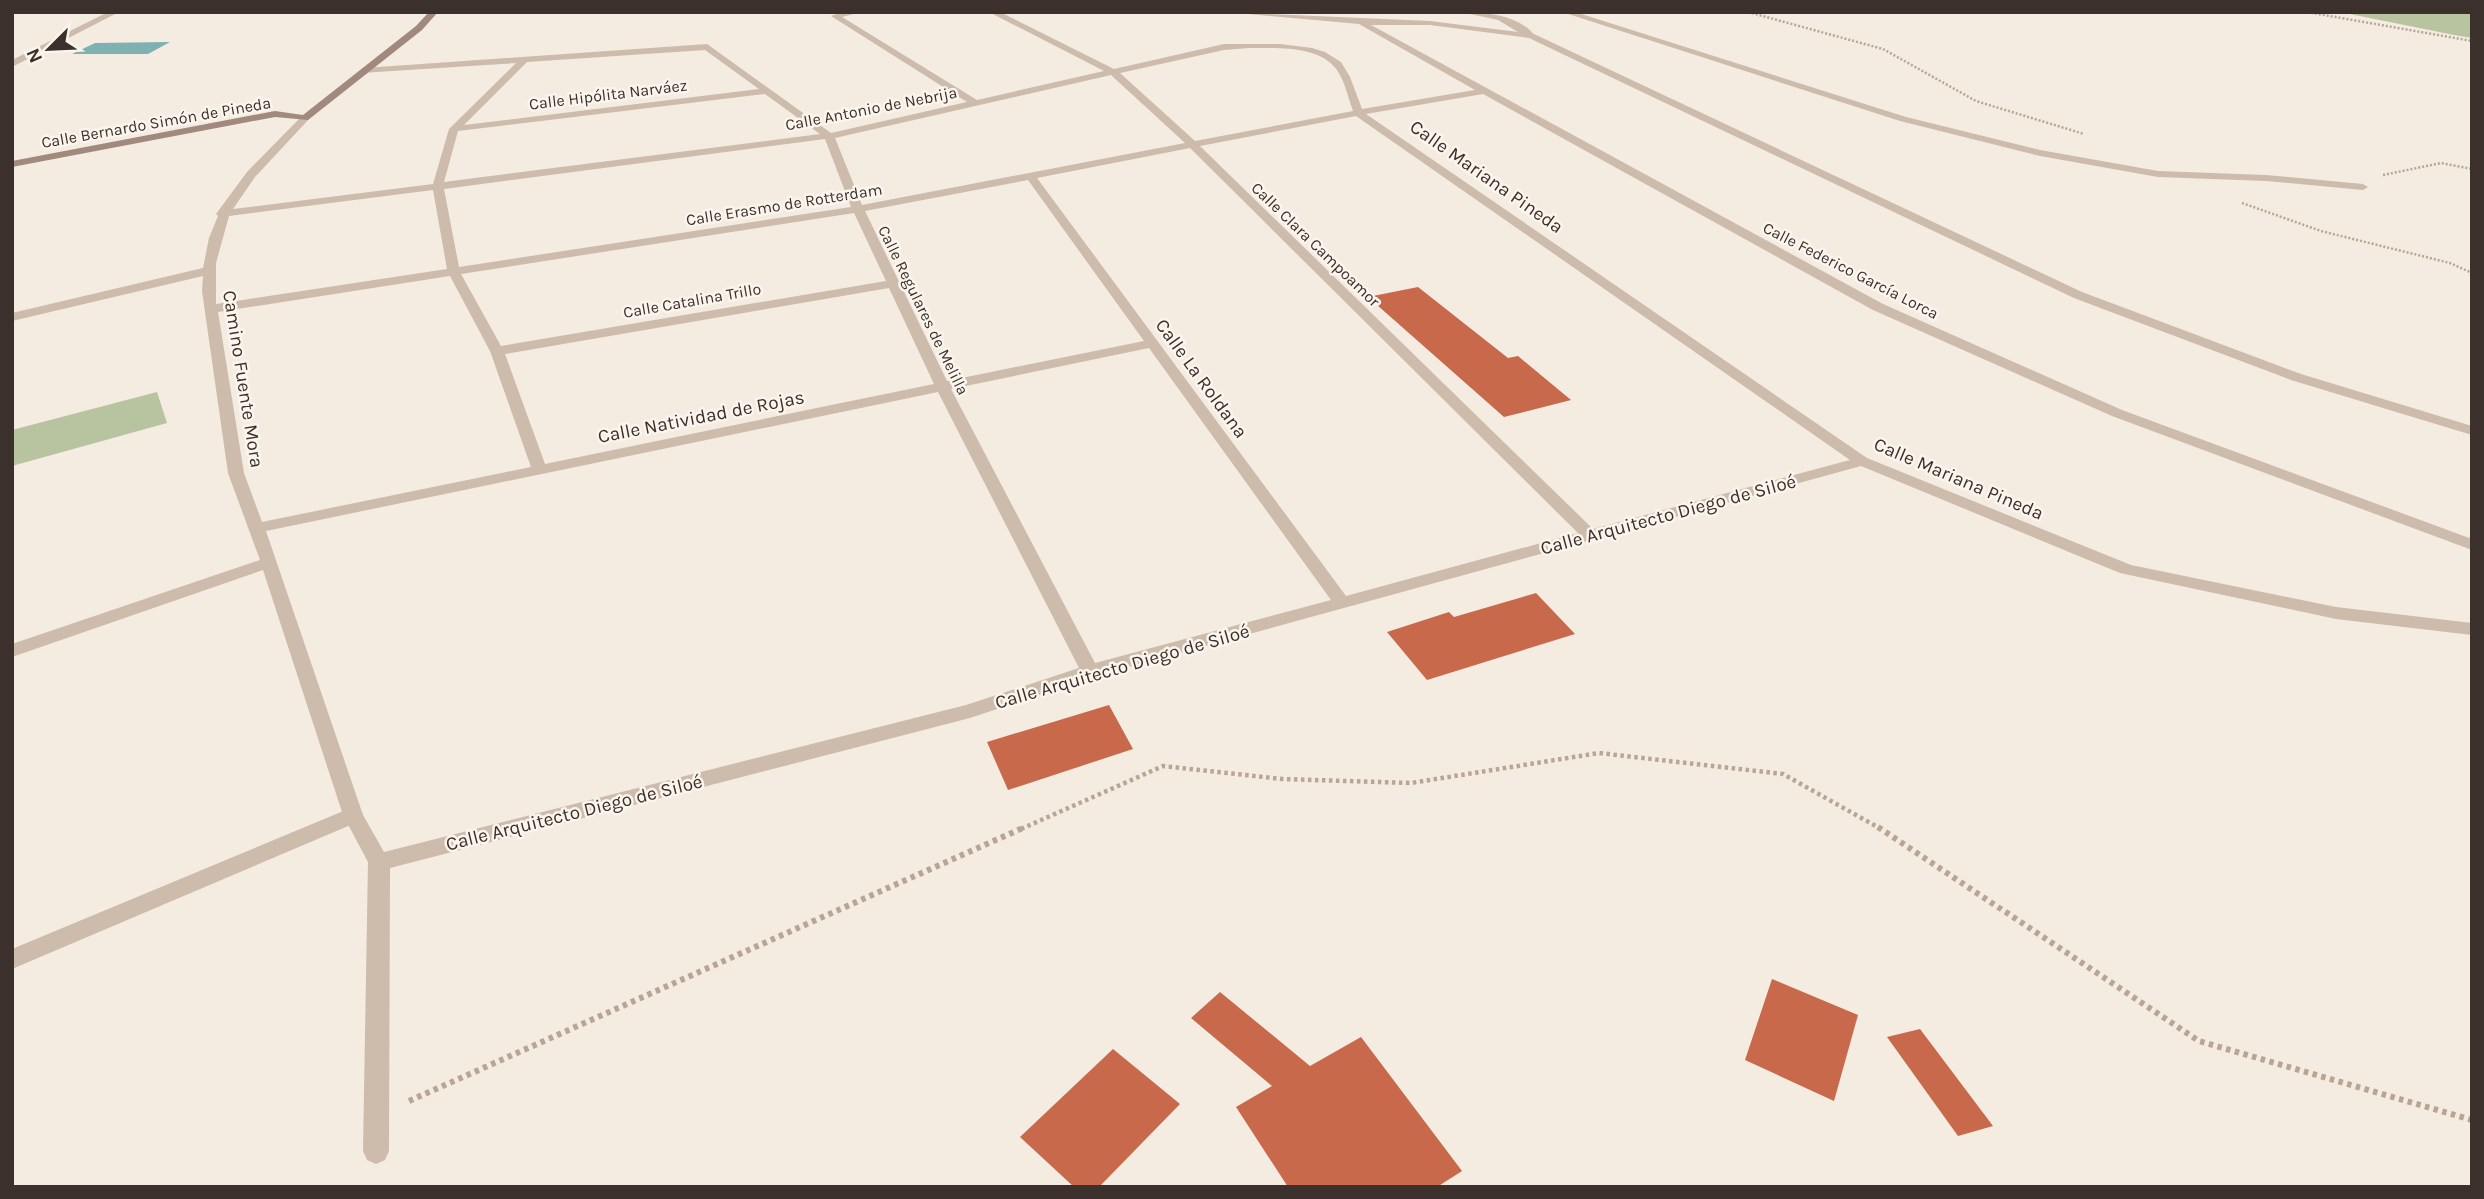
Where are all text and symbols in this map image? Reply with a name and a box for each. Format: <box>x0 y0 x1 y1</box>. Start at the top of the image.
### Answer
north arrow <box>14 14 84 84</box>
text: N <box>22 45 47 66</box>
street label: Calle Hipólita Narváez <box>528 75 688 114</box>
street label: Calle Antonio de Nebrija <box>784 82 959 134</box>
street label: Calle Bernardo Simón de Pineda <box>40 93 272 152</box>
street label: Calle Mariana Pineda <box>1406 116 1567 238</box>
street label: Calle Clara Campoamor <box>1248 178 1384 311</box>
street label: Calle Erasmo de Rotterdam <box>685 180 884 229</box>
street label: Calle Federico García Lorca <box>1760 218 1942 323</box>
street label: Calle Regulares de Melilla <box>874 222 973 398</box>
street label: Calle Catalina Trillo <box>622 279 762 322</box>
street label: Camino Fuente Mora <box>218 289 268 469</box>
street label: Calle La Roldana <box>1151 315 1252 442</box>
street label: Calle Natividad de Rojas <box>596 386 806 448</box>
street label: Calle Mariana Pineda <box>1870 433 2047 525</box>
street label: Calle Arquitecto Diego de Siloé <box>1538 470 1798 560</box>
street label: Calle Arquitecto Diego de Siloé <box>993 620 1252 714</box>
street label: Calle Arquitecto Diego de Siloé <box>444 770 705 856</box>

